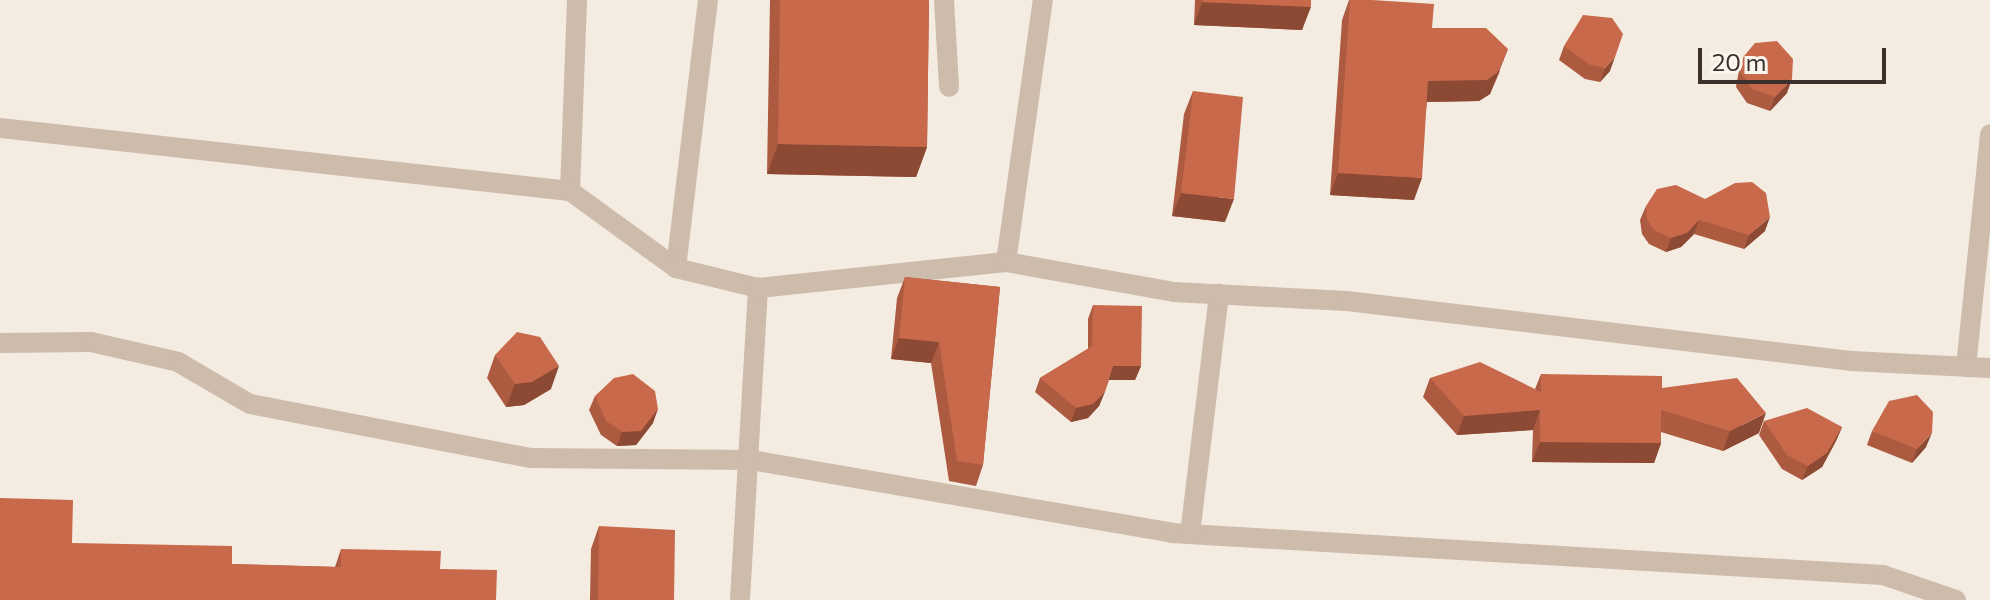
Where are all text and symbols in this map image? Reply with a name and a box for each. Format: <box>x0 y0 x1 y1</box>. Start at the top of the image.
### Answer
scale bar <box>1702 32 1890 82</box>
text: 20 m <box>1712 47 1766 76</box>

